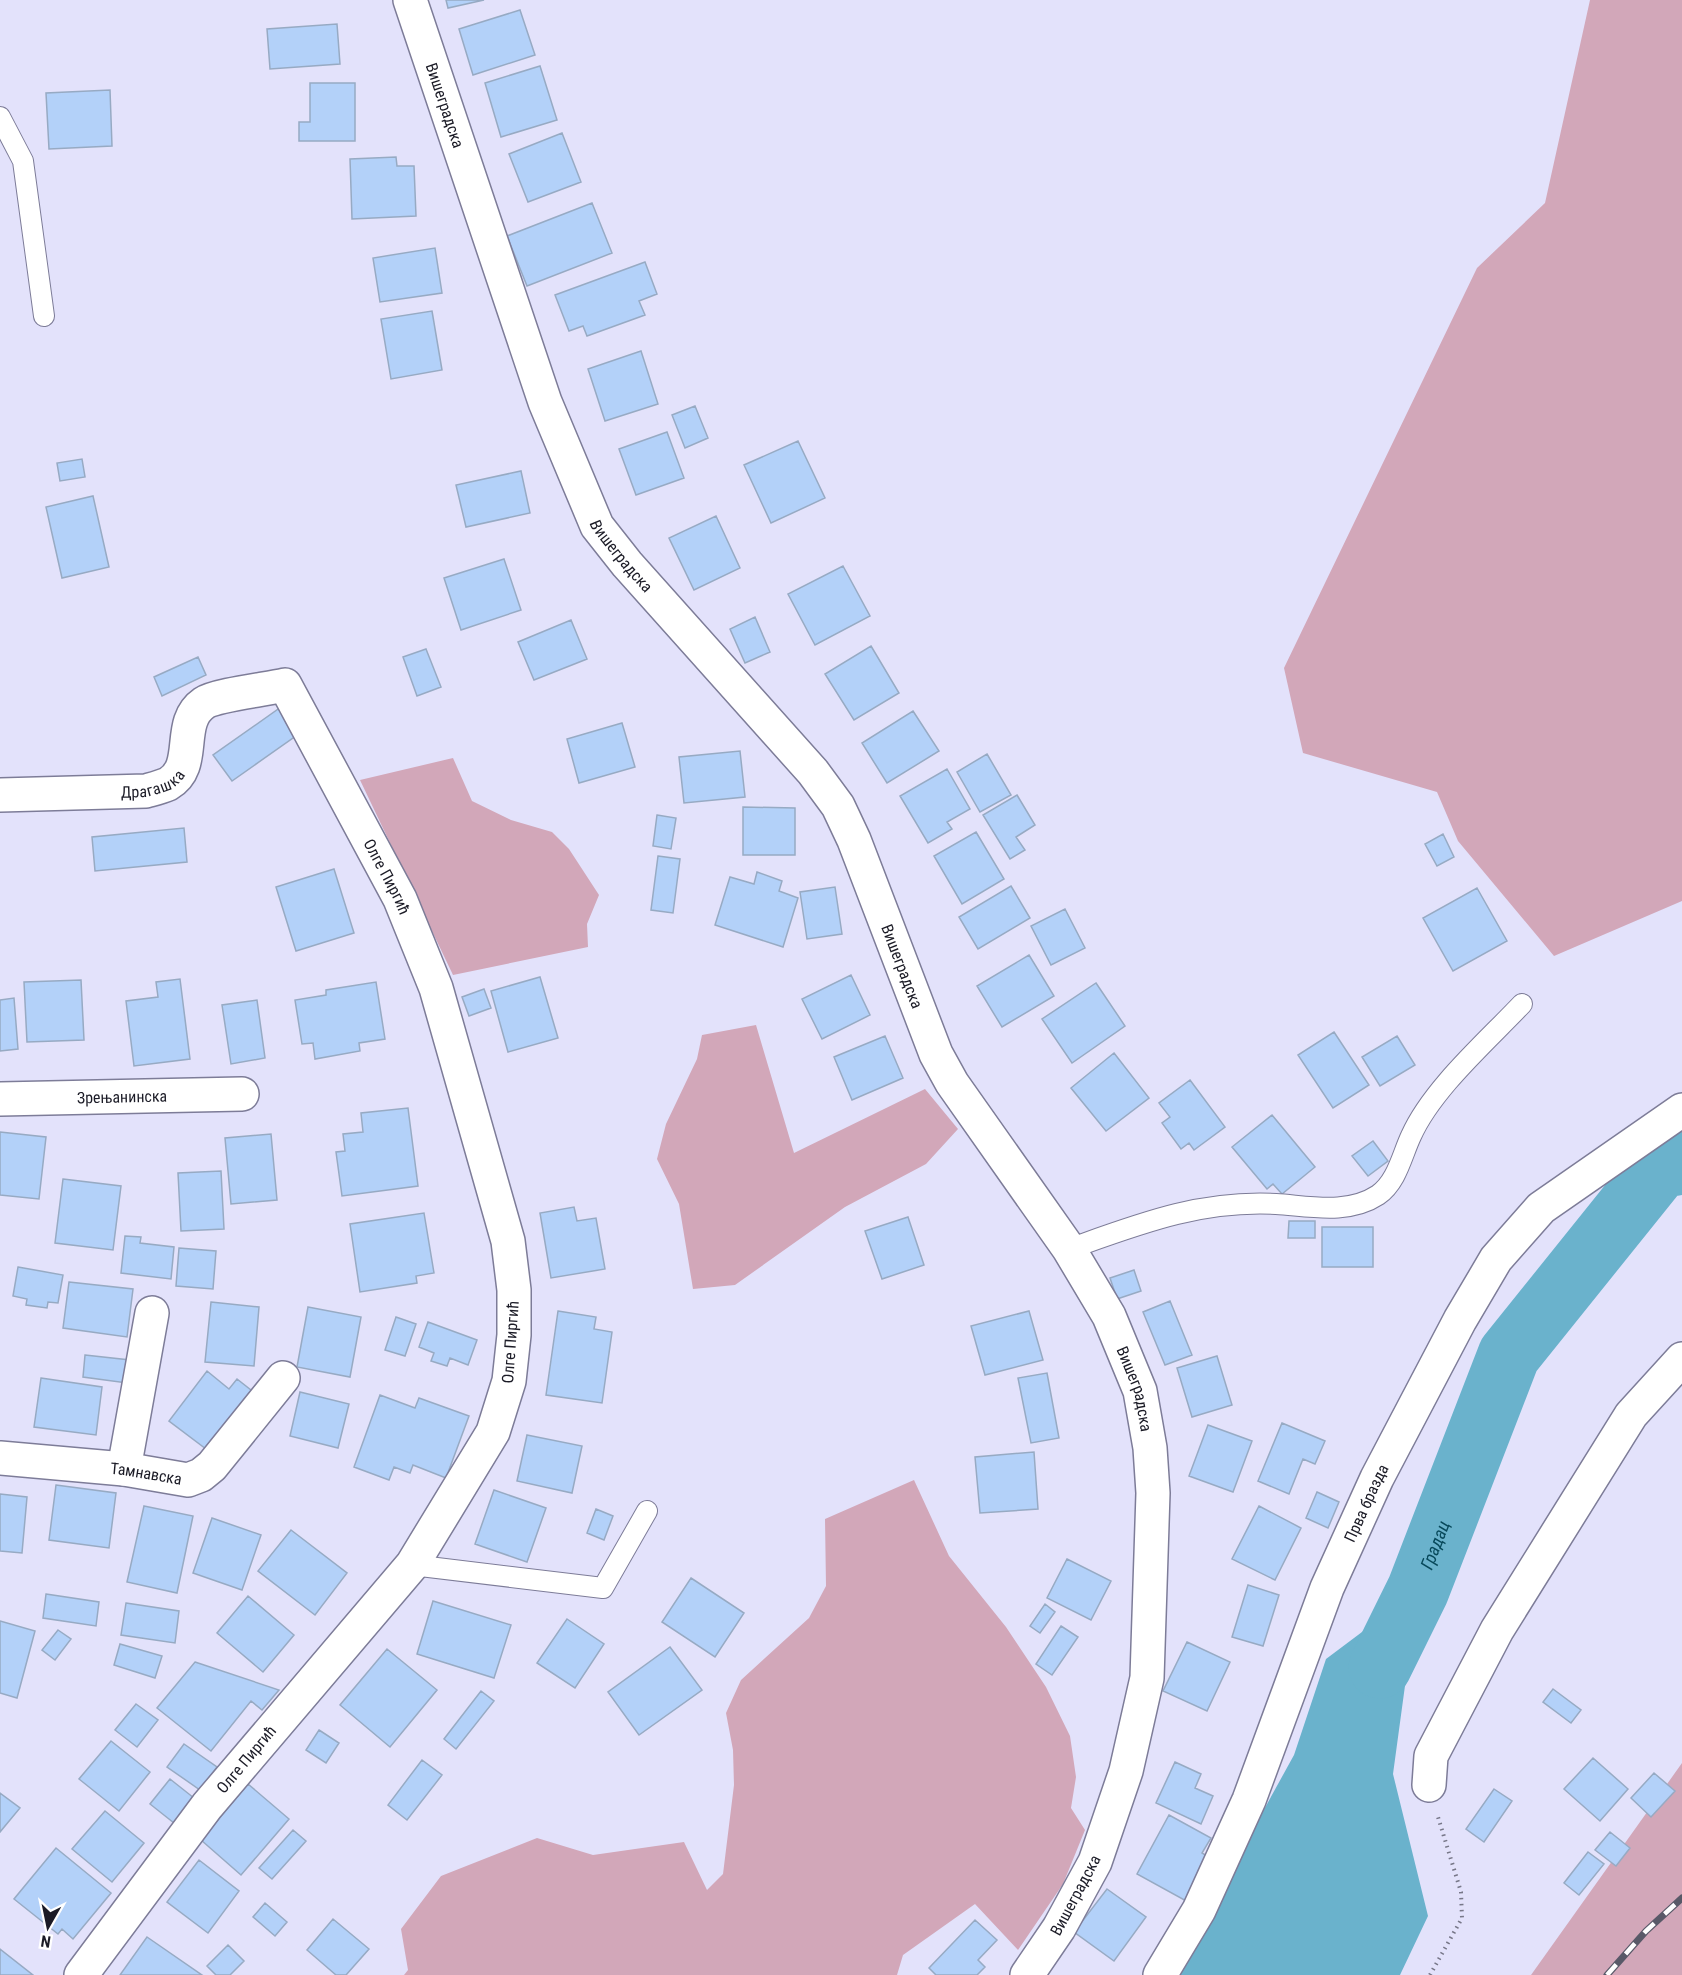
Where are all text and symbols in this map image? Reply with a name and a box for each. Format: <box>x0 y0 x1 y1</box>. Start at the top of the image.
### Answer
street label: Вишеградска <box>422 60 468 150</box>
street label: Вишеградска <box>586 517 657 596</box>
street label: Драгашка <box>121 766 189 802</box>
street label: Олге Пиргић <box>359 836 414 917</box>
street label: Вишеградска <box>877 922 927 1011</box>
street label: Зрењанинска <box>77 1087 167 1107</box>
street label: Олге Пиргић <box>498 1300 523 1384</box>
street label: Вишеградска <box>1113 1344 1156 1433</box>
street label: Тамнавска <box>110 1459 183 1489</box>
street label: Прва бразда <box>1340 1461 1393 1545</box>
water label: Градац <box>1416 1518 1454 1572</box>
street label: Олге Пиргић <box>213 1722 280 1797</box>
street label: Вишеградска <box>1046 1852 1105 1939</box>
north arrow <box>18 1897 78 1957</box>
text: N <box>39 1931 52 1951</box>

